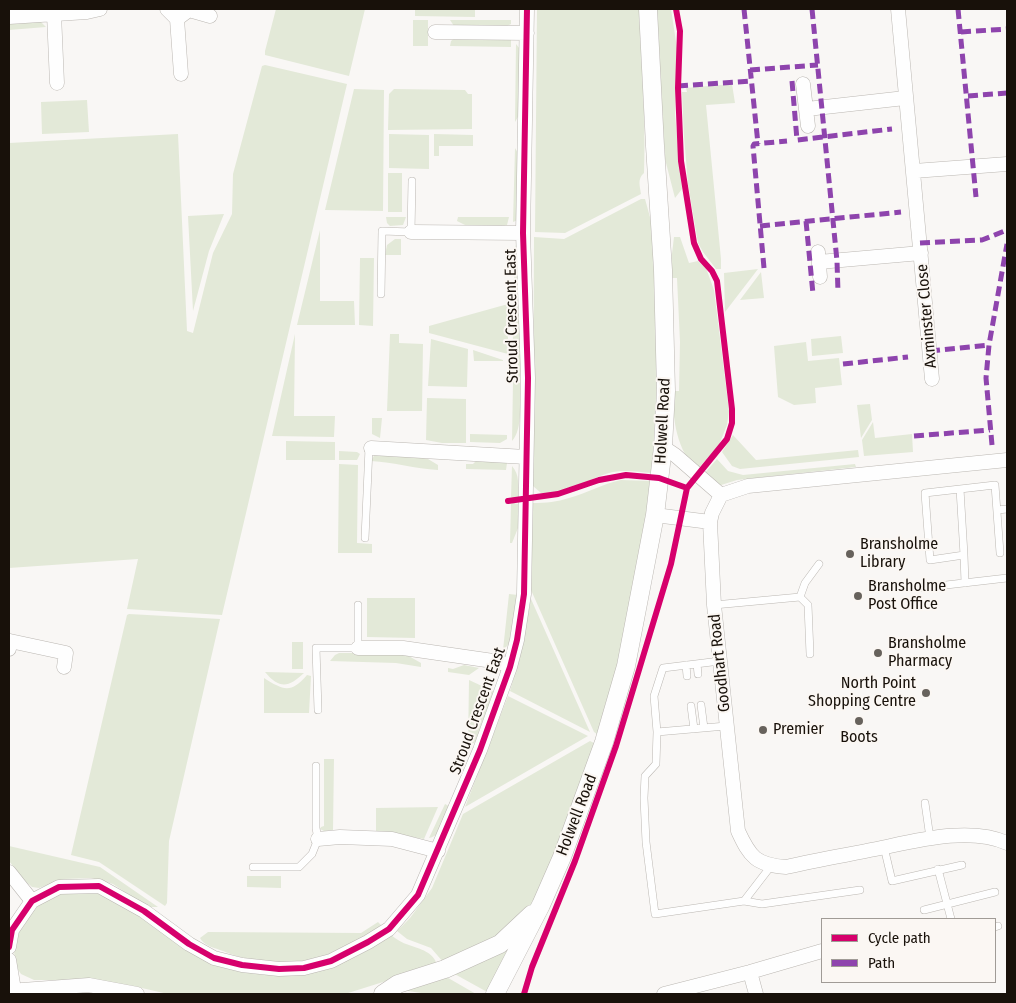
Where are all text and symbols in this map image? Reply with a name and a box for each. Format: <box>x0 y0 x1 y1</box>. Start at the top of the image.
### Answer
street label: Stroud Crescent East <box>501 249 523 383</box>
street label: Axminster Close <box>913 263 941 369</box>
street label: Holwell Road <box>651 378 675 464</box>
place label: Bransholme Library <box>860 535 938 573</box>
marker: Bransholme Library <box>844 548 856 560</box>
place label: Bransholme Post Office <box>868 577 946 615</box>
marker: Bransholme Post Office <box>852 590 864 602</box>
street label: Goodhart Road <box>705 613 735 713</box>
place label: Bransholme Pharmacy <box>888 634 966 672</box>
street label: Stroud Crescent East <box>446 645 510 777</box>
marker: Bransholme Pharmacy <box>872 647 884 659</box>
place label: North Point Shopping Centre <box>808 674 916 712</box>
marker: North Point Shopping Centre <box>920 687 932 699</box>
marker: Boots <box>853 715 865 727</box>
place label: Premier <box>773 720 824 740</box>
marker: Premier <box>757 724 769 736</box>
place label: Boots <box>840 728 878 748</box>
street label: Holwell Road <box>553 771 601 859</box>
legend <box>821 918 996 983</box>
text: Cycle path <box>868 929 931 947</box>
text: Path <box>868 954 895 972</box>

